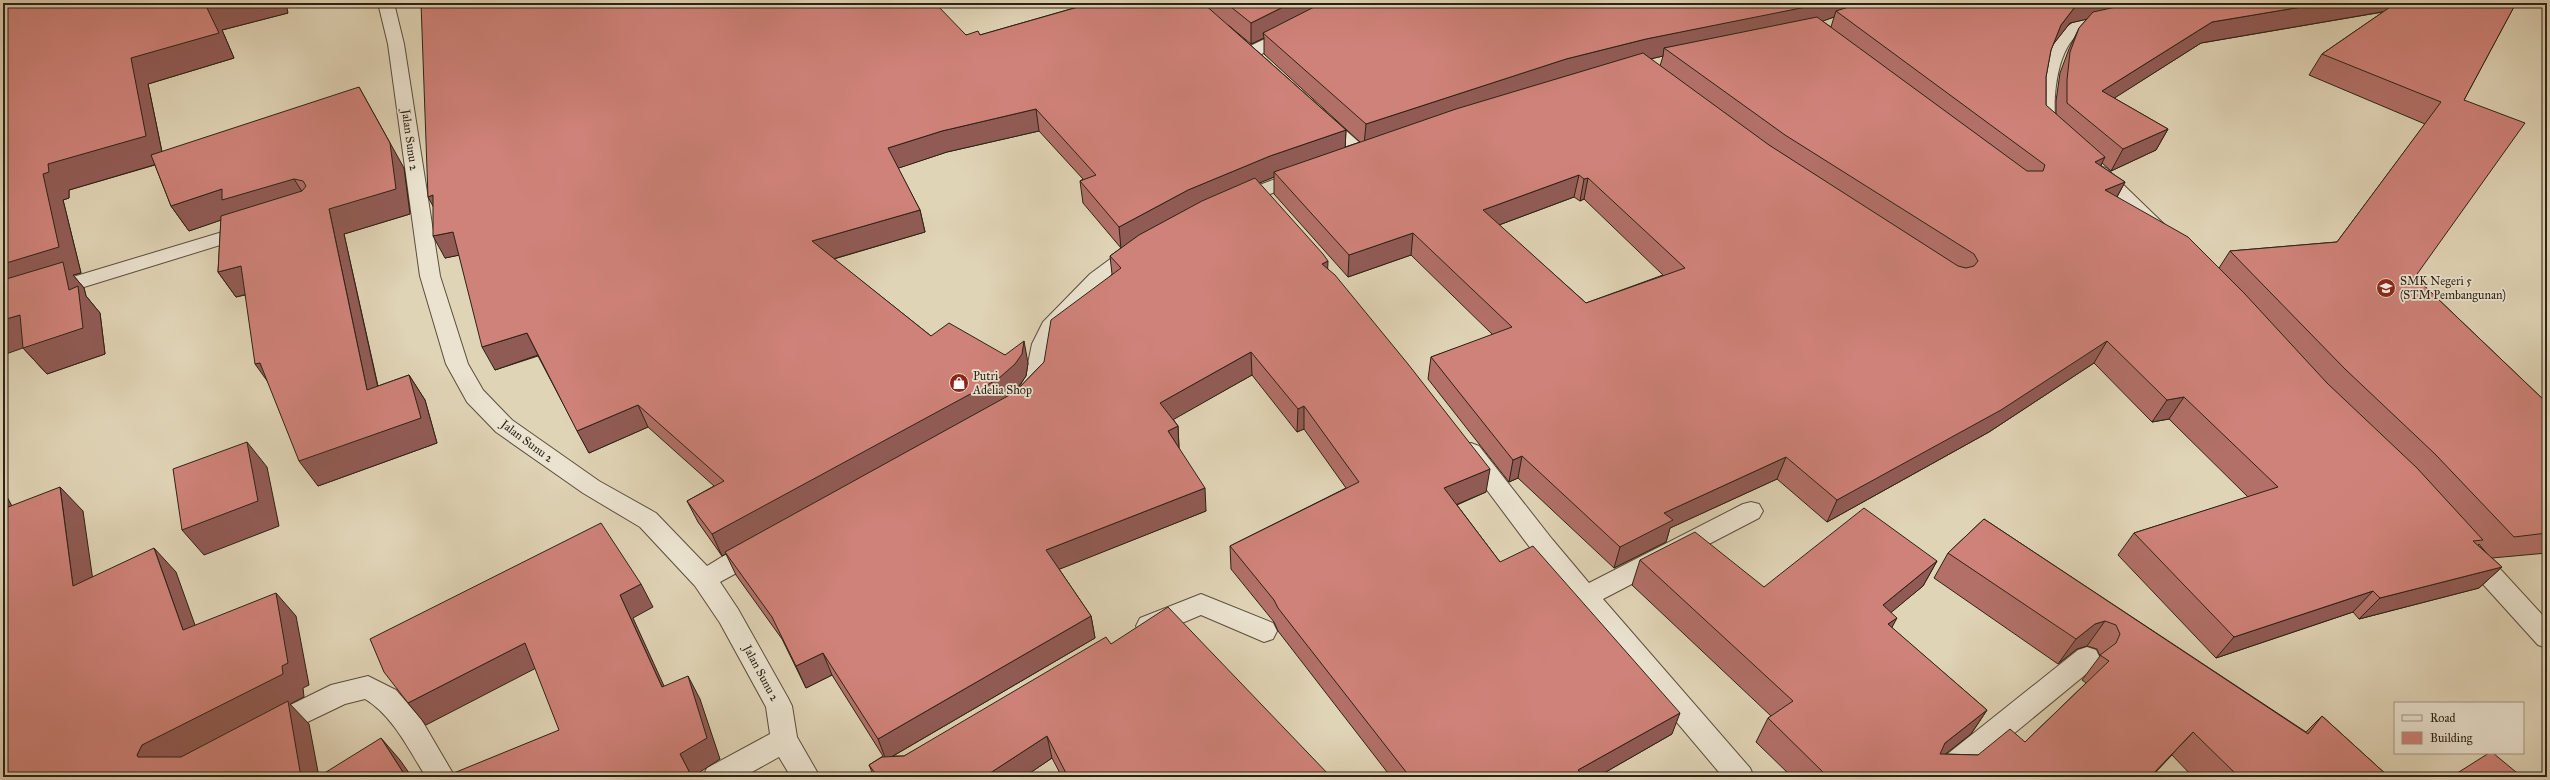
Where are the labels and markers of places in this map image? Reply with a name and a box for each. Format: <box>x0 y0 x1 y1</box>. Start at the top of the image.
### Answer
place label: SMK Negeri 5 (STM Pembangunan) <box>2400 274 2506 303</box>
school or university icon: SMK Negeri 5 (STM Pembangunan) <box>2375 277 2397 299</box>
place label: Putri Adelia Shop <box>972 369 1032 397</box>
shop icon: Putri Adelia Shop <box>948 372 970 394</box>

